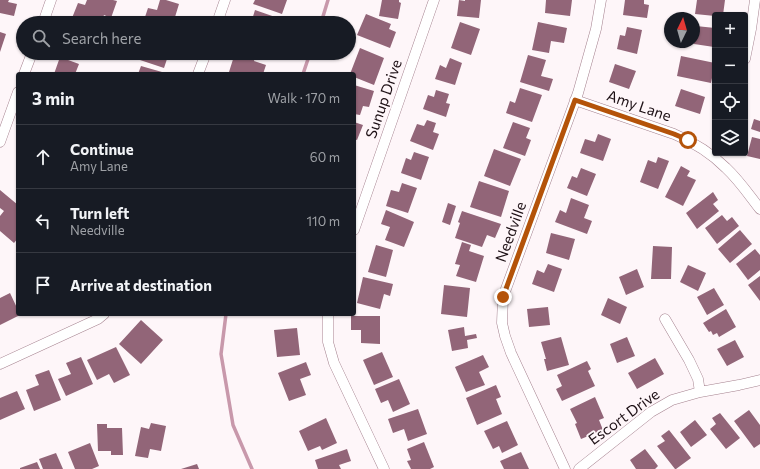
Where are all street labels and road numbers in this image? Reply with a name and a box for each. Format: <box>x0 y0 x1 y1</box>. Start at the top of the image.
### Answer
street label: Sunup Drive <box>361 57 405 140</box>
street label: Amy Lane <box>605 86 674 124</box>
street label: Needville <box>491 199 529 264</box>
street label: Escort Drive <box>584 384 662 448</box>

